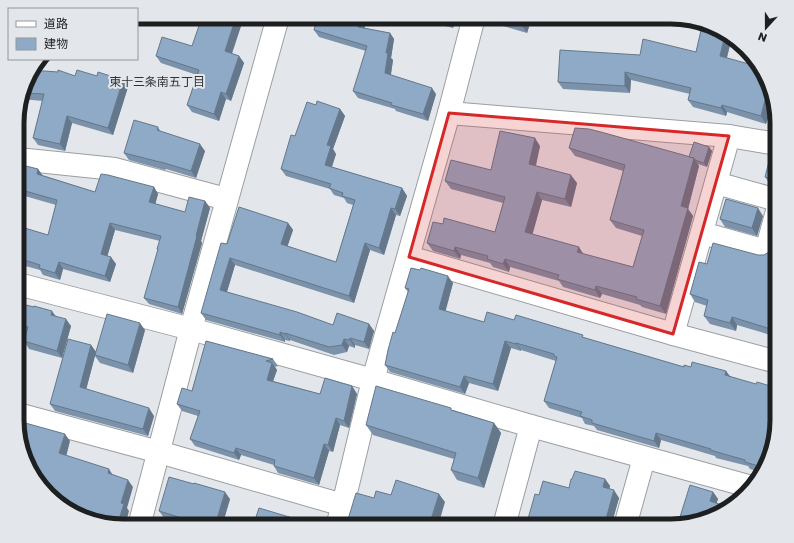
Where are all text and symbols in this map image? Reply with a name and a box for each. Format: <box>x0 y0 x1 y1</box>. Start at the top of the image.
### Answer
legend <box>8 8 138 60</box>
north arrow <box>746 8 786 48</box>
text: 道路 <box>44 15 68 32</box>
text: N <box>756 28 769 46</box>
text: 建物 <box>44 35 68 52</box>
district label: 東十三条南五丁目 <box>109 73 205 90</box>

